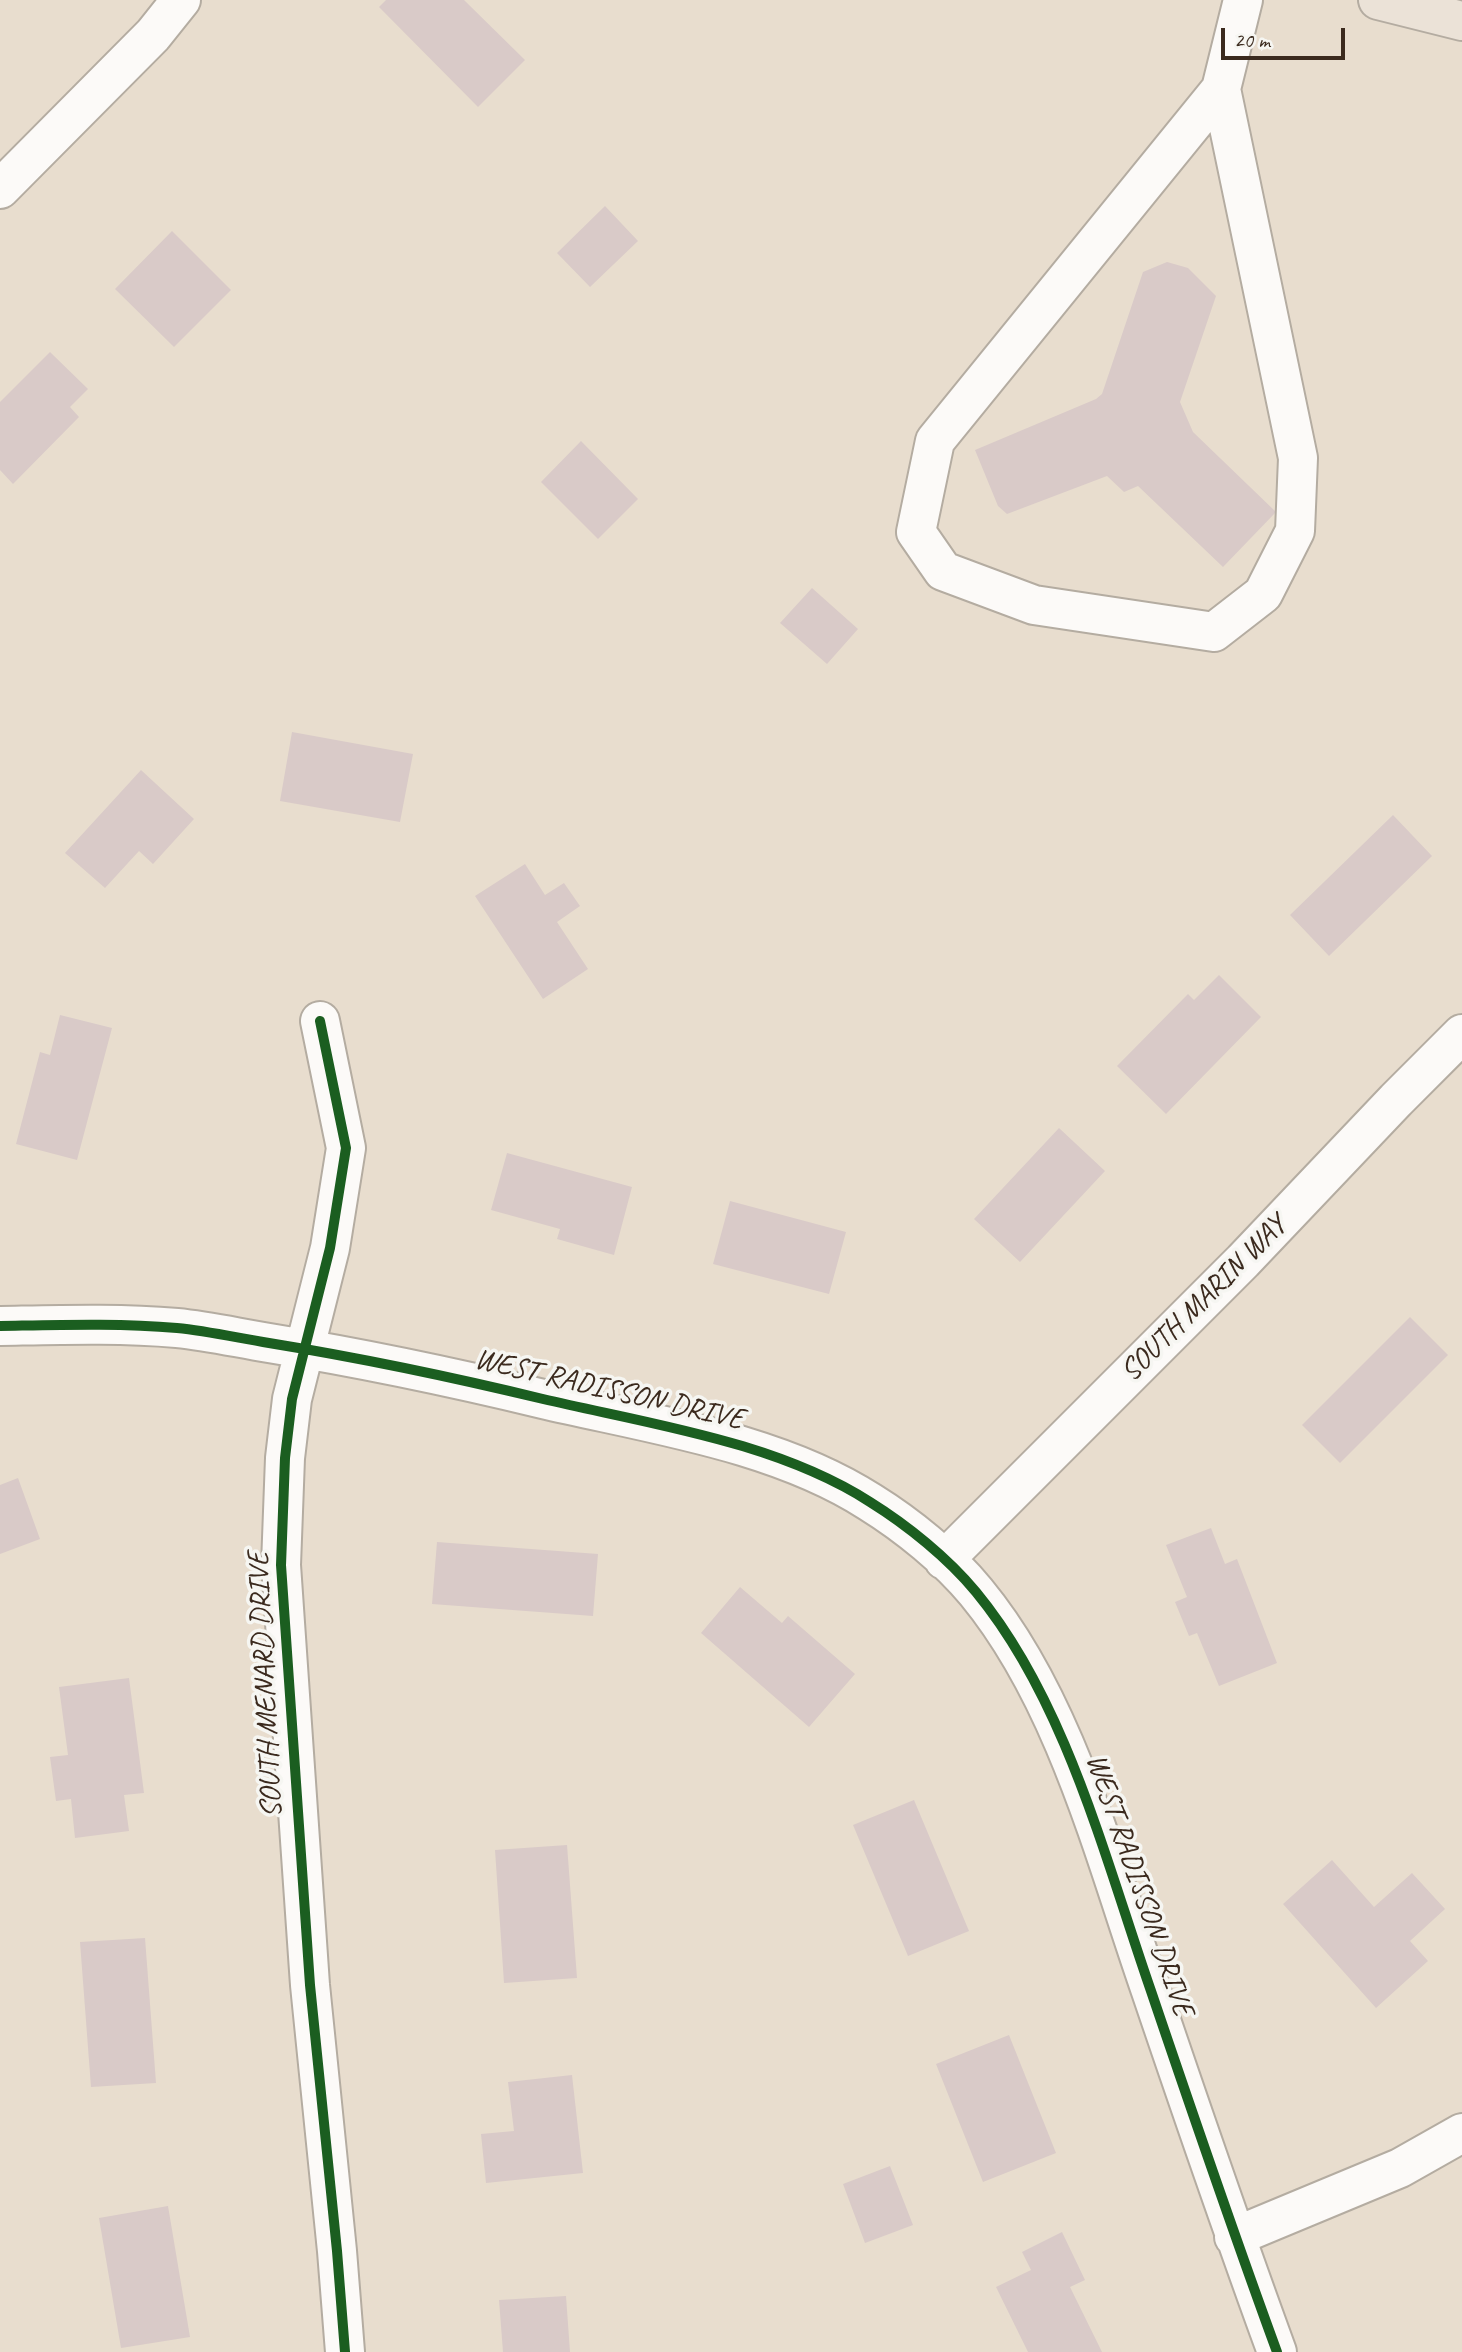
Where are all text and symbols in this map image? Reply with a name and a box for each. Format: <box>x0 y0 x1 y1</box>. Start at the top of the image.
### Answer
scale bar <box>1224 14 1348 58</box>
text: 20 m <box>1234 27 1270 53</box>
street label: SOUTH MARIN WAY <box>1113 1208 1295 1390</box>
street label: WEST RADISSON DRIVE <box>471 1342 747 1438</box>
street label: SOUTH MENARD DRIVE <box>241 1551 291 1819</box>
street label: WEST RADISSON DRIVE <box>1077 1749 1201 2021</box>

